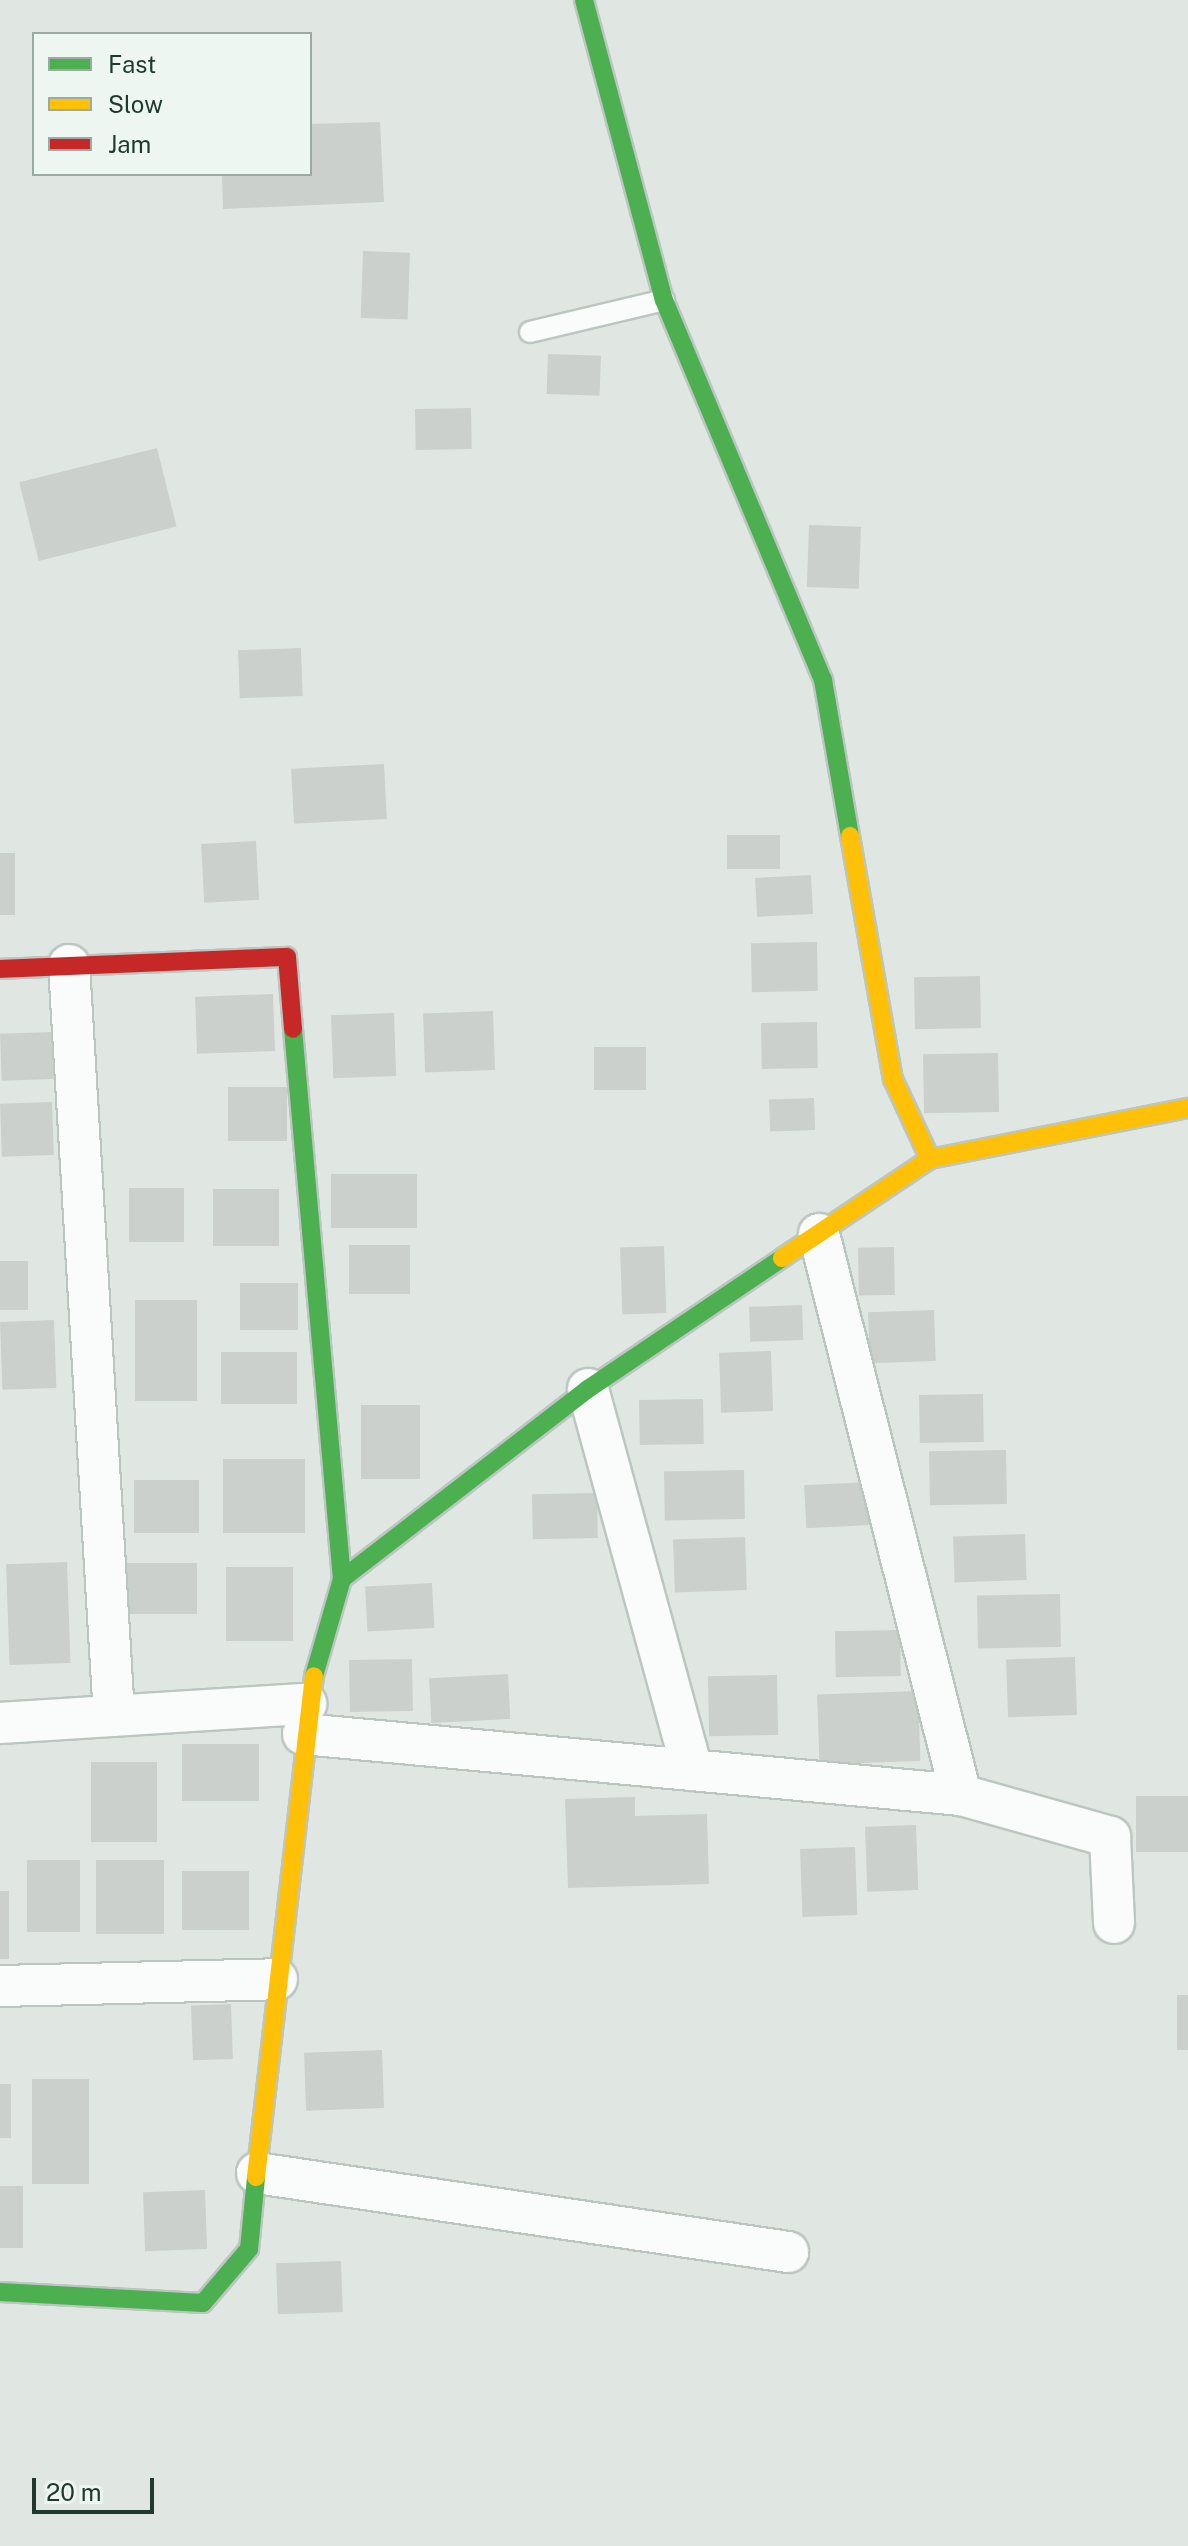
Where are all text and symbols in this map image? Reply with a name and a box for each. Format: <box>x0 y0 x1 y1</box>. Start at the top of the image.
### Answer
legend <box>32 32 312 176</box>
text: Fast <box>108 50 156 78</box>
text: Slow <box>108 90 163 118</box>
text: Jam <box>108 130 151 158</box>
scale bar <box>36 2462 158 2512</box>
text: 20 m <box>46 2478 102 2506</box>

